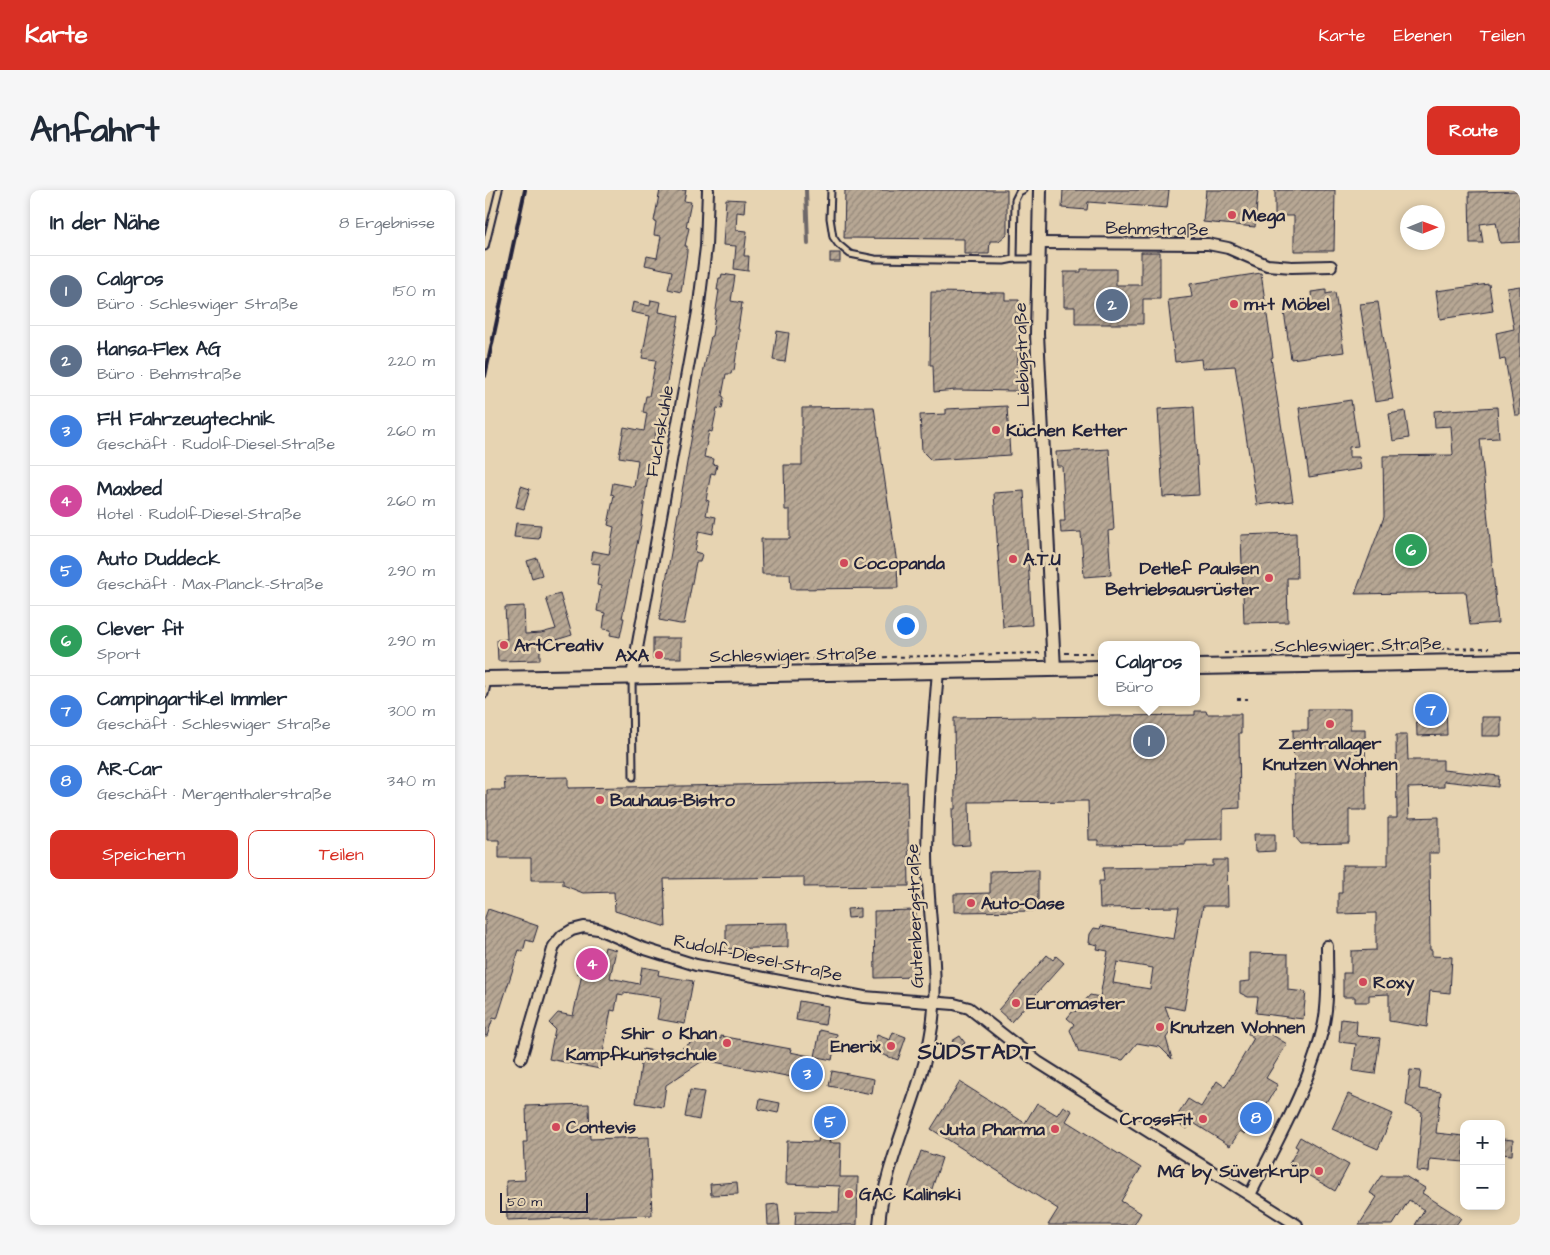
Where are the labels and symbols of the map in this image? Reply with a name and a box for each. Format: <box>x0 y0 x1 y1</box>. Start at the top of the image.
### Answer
place label: Mega <box>1242 203 1286 229</box>
north arrow <box>1400 205 1445 250</box>
marker: Mega <box>1226 209 1238 221</box>
street label: Behmstraße <box>1105 216 1209 242</box>
pin: 2 <box>1096 286 1128 324</box>
place label: m+t Möbel <box>1244 292 1330 317</box>
marker: m+t Möbel <box>1228 298 1240 310</box>
street label: Liebigstraße <box>1008 302 1037 408</box>
street label: Fuchskuhle <box>640 383 680 479</box>
place label: Küchen Ketter <box>1006 418 1127 443</box>
marker: Küchen Ketter <box>990 424 1002 436</box>
pin: 6 <box>1395 531 1427 569</box>
place label: A.T.U <box>1023 547 1061 572</box>
place label: Cocopanda <box>854 551 946 576</box>
marker: A.T.U <box>1007 553 1019 565</box>
place label: Detlef Paulsen Betriebsausrüster <box>1105 556 1259 602</box>
marker: Cocopanda <box>838 557 850 569</box>
marker: Detlef Paulsen Betriebsausrüster <box>1263 572 1275 584</box>
your location <box>893 613 919 639</box>
street label: Schleswiger Straße <box>1274 631 1442 660</box>
place label: ArtCreativ <box>514 633 604 658</box>
marker: ArtCreativ <box>498 639 510 651</box>
street label: Schleswiger Straße <box>709 641 877 670</box>
place label: AXA <box>615 643 649 668</box>
marker: AXA <box>653 649 665 661</box>
pin: 7 <box>1415 691 1447 729</box>
marker: Zentrallager Knutzen Wohnen <box>1324 718 1336 730</box>
pin: 1 <box>1133 722 1165 760</box>
place label: Zentrallager Knutzen Wohnen <box>1263 731 1397 777</box>
place label: Bauhaus-Bistro <box>610 788 736 813</box>
marker: Bauhaus-Bistro <box>594 794 606 806</box>
street label: Gutenbergstraße <box>900 843 931 989</box>
place label: Auto-Oase <box>981 891 1065 916</box>
marker: Auto-Oase <box>965 897 977 909</box>
street label: Rudolf-Diesel-Straße <box>671 928 845 988</box>
pin: 4 <box>576 945 608 983</box>
place label: Roxy <box>1373 970 1414 996</box>
marker: Roxy <box>1357 976 1369 988</box>
place label: Euromaster <box>1026 991 1125 1016</box>
marker: Euromaster <box>1010 997 1022 1009</box>
place label: Knutzen Wohnen <box>1170 1015 1305 1040</box>
place label: Shir o Khan Kampfkunstschule <box>566 1021 717 1067</box>
marker: Knutzen Wohnen <box>1154 1021 1166 1033</box>
place label: Enerix <box>830 1034 882 1059</box>
marker: Shir o Khan Kampfkunstschule <box>721 1037 733 1049</box>
district label: SÜDSTADT <box>917 1037 1037 1068</box>
marker: Enerix <box>885 1040 897 1052</box>
pin: 3 <box>791 1055 823 1093</box>
pin: 8 <box>1240 1099 1272 1137</box>
pin: 5 <box>814 1103 846 1141</box>
place label: CrossFit <box>1120 1107 1194 1132</box>
marker: CrossFit <box>1197 1113 1209 1125</box>
place label: Contevis <box>566 1115 636 1140</box>
place label: Juta Pharma <box>939 1117 1046 1142</box>
marker: Contevis <box>550 1121 562 1133</box>
marker: Juta Pharma <box>1049 1123 1061 1135</box>
place label: MG by Süverkrüp <box>1157 1159 1309 1185</box>
marker: MG by Süverkrüp <box>1313 1165 1325 1177</box>
place label: GAC Kalinski <box>859 1182 961 1207</box>
marker: GAC Kalinski <box>843 1188 855 1200</box>
scale bar <box>500 1190 587 1213</box>

